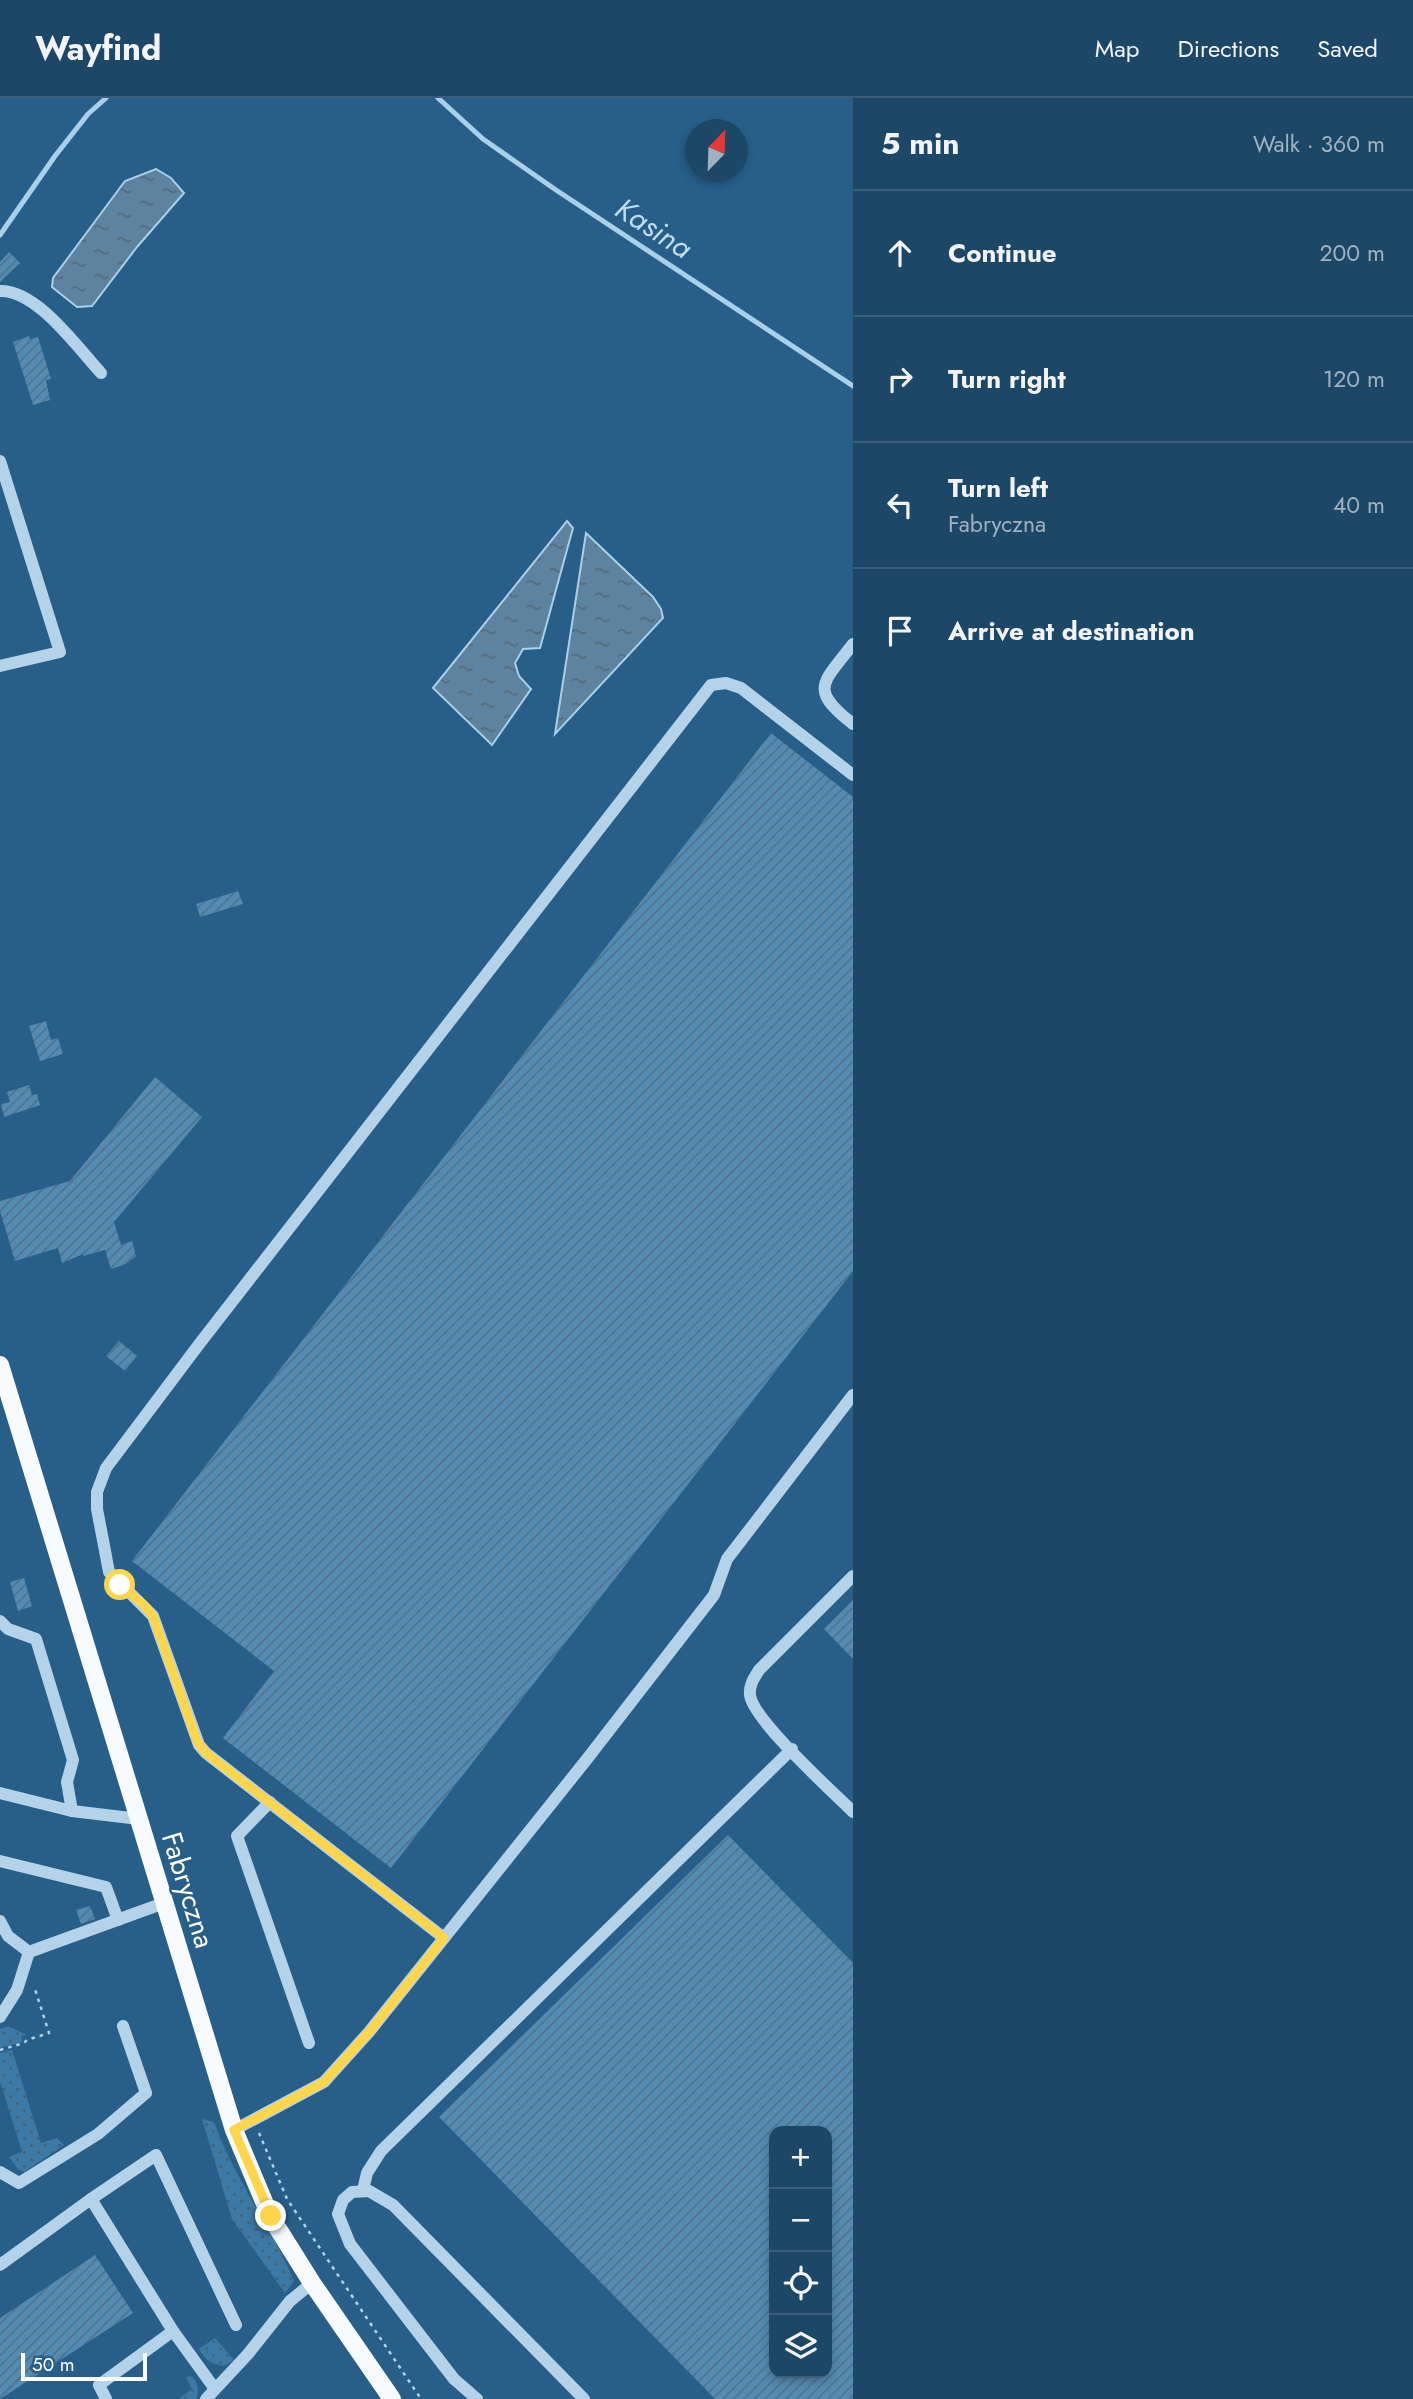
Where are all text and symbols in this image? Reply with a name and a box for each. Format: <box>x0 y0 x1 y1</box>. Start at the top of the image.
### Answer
text: Wayfind <box>35 25 161 72</box>
text: Map <box>1095 31 1140 66</box>
text: Directions <box>1178 31 1279 66</box>
text: Saved <box>1317 31 1378 66</box>
north arrow <box>685 119 748 182</box>
text: 5 min <box>881 122 959 165</box>
text: Walk · 360 m <box>1253 127 1385 161</box>
water label: Kasina <box>607 187 701 269</box>
icon: ahead <box>881 234 919 272</box>
text: Continue <box>948 234 1057 272</box>
text: 200 m <box>1319 236 1385 270</box>
icon: right <box>881 360 919 398</box>
text: Turn right <box>948 360 1066 398</box>
text: 120 m <box>1323 362 1385 396</box>
text: Turn left <box>948 469 1048 507</box>
icon: left <box>881 486 919 524</box>
text: 40 m <box>1333 488 1385 522</box>
text: Fabryczna <box>948 507 1046 541</box>
icon: arrive <box>881 612 919 650</box>
text: Arrive at destination <box>948 612 1195 650</box>
route start <box>104 1569 135 1600</box>
street label: Fabryczna <box>151 1827 225 1953</box>
map controls <box>769 2126 832 2378</box>
button: + <box>769 2126 832 2189</box>
button: − <box>769 2189 832 2252</box>
route end <box>255 2200 286 2231</box>
button: locate <box>769 2252 832 2315</box>
button: layers <box>769 2315 832 2378</box>
scale bar <box>21 2350 147 2382</box>
text: 50 m <box>32 2351 75 2378</box>

